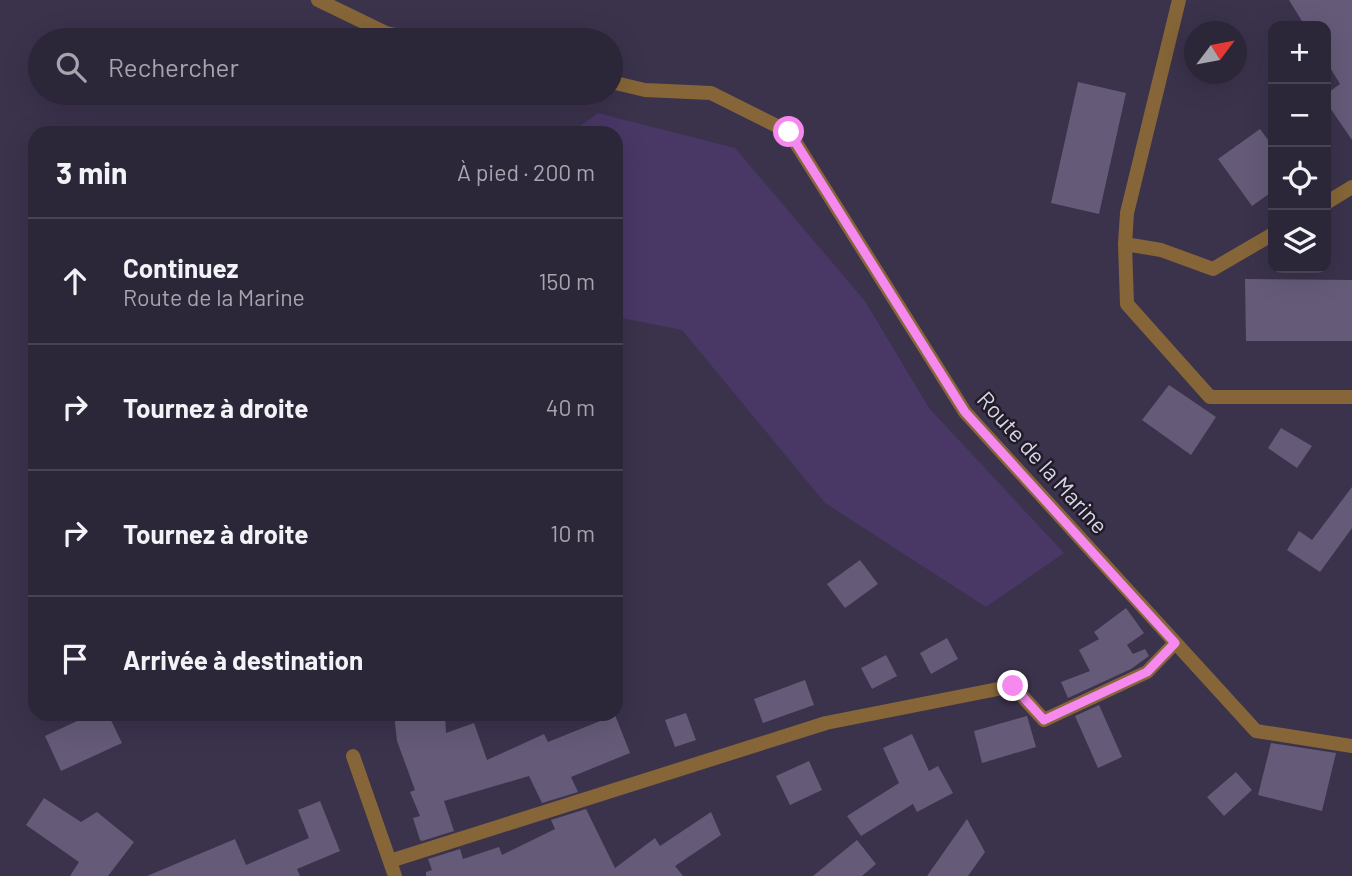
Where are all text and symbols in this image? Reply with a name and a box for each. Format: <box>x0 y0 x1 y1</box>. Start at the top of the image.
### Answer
north arrow <box>1184 21 1247 84</box>
map controls <box>1268 21 1331 273</box>
button: + <box>1268 21 1331 84</box>
search box <box>28 28 623 105</box>
icon: search <box>52 48 90 86</box>
text: Rechercher <box>108 51 239 82</box>
button: − <box>1268 84 1331 147</box>
route start <box>773 116 804 147</box>
button: locate <box>1268 147 1331 210</box>
text: 3 min <box>56 154 127 190</box>
text: À pied · 200 m <box>457 158 595 186</box>
button: layers <box>1268 210 1331 273</box>
text: Continuez <box>123 252 239 283</box>
icon: ahead <box>56 262 94 300</box>
text: 150 m <box>539 267 595 295</box>
text: Route de la Marine <box>123 283 305 311</box>
street label: Route de la Marine <box>972 385 1114 539</box>
icon: right <box>56 388 94 426</box>
text: Tournez à droite <box>123 392 308 423</box>
text: 40 m <box>546 393 595 421</box>
icon: right <box>56 514 94 552</box>
text: Tournez à droite <box>123 518 308 549</box>
text: 10 m <box>550 519 595 547</box>
icon: arrive <box>56 640 94 678</box>
text: Arrivée à destination <box>123 644 363 675</box>
route end <box>997 670 1028 701</box>

